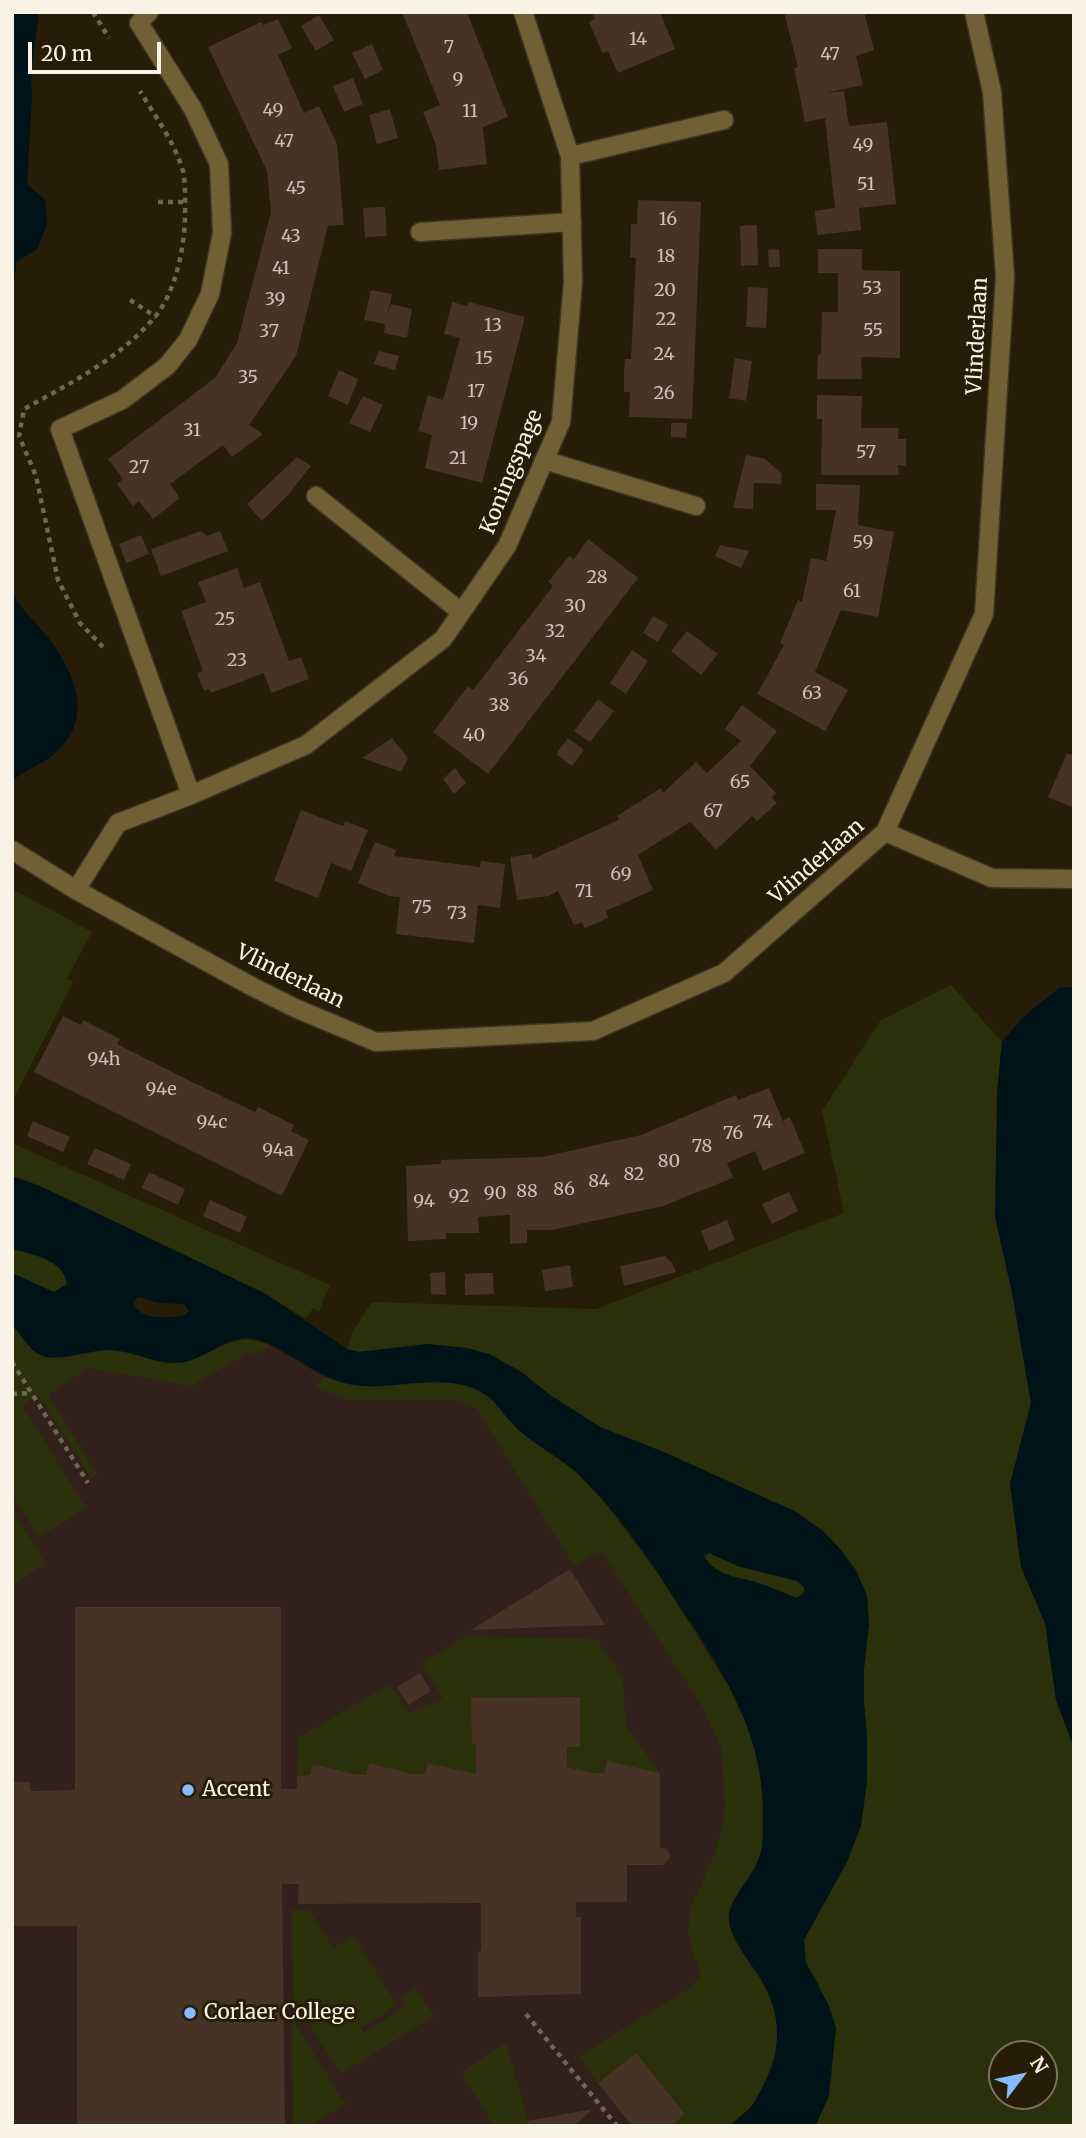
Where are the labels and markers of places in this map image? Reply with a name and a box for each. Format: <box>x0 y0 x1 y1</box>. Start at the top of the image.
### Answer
place label: Accent <box>202 1777 270 1803</box>
marker: Accent <box>180 1782 196 1798</box>
place label: Corlaer College <box>204 2000 355 2026</box>
marker: Corlaer College <box>182 2005 198 2021</box>

